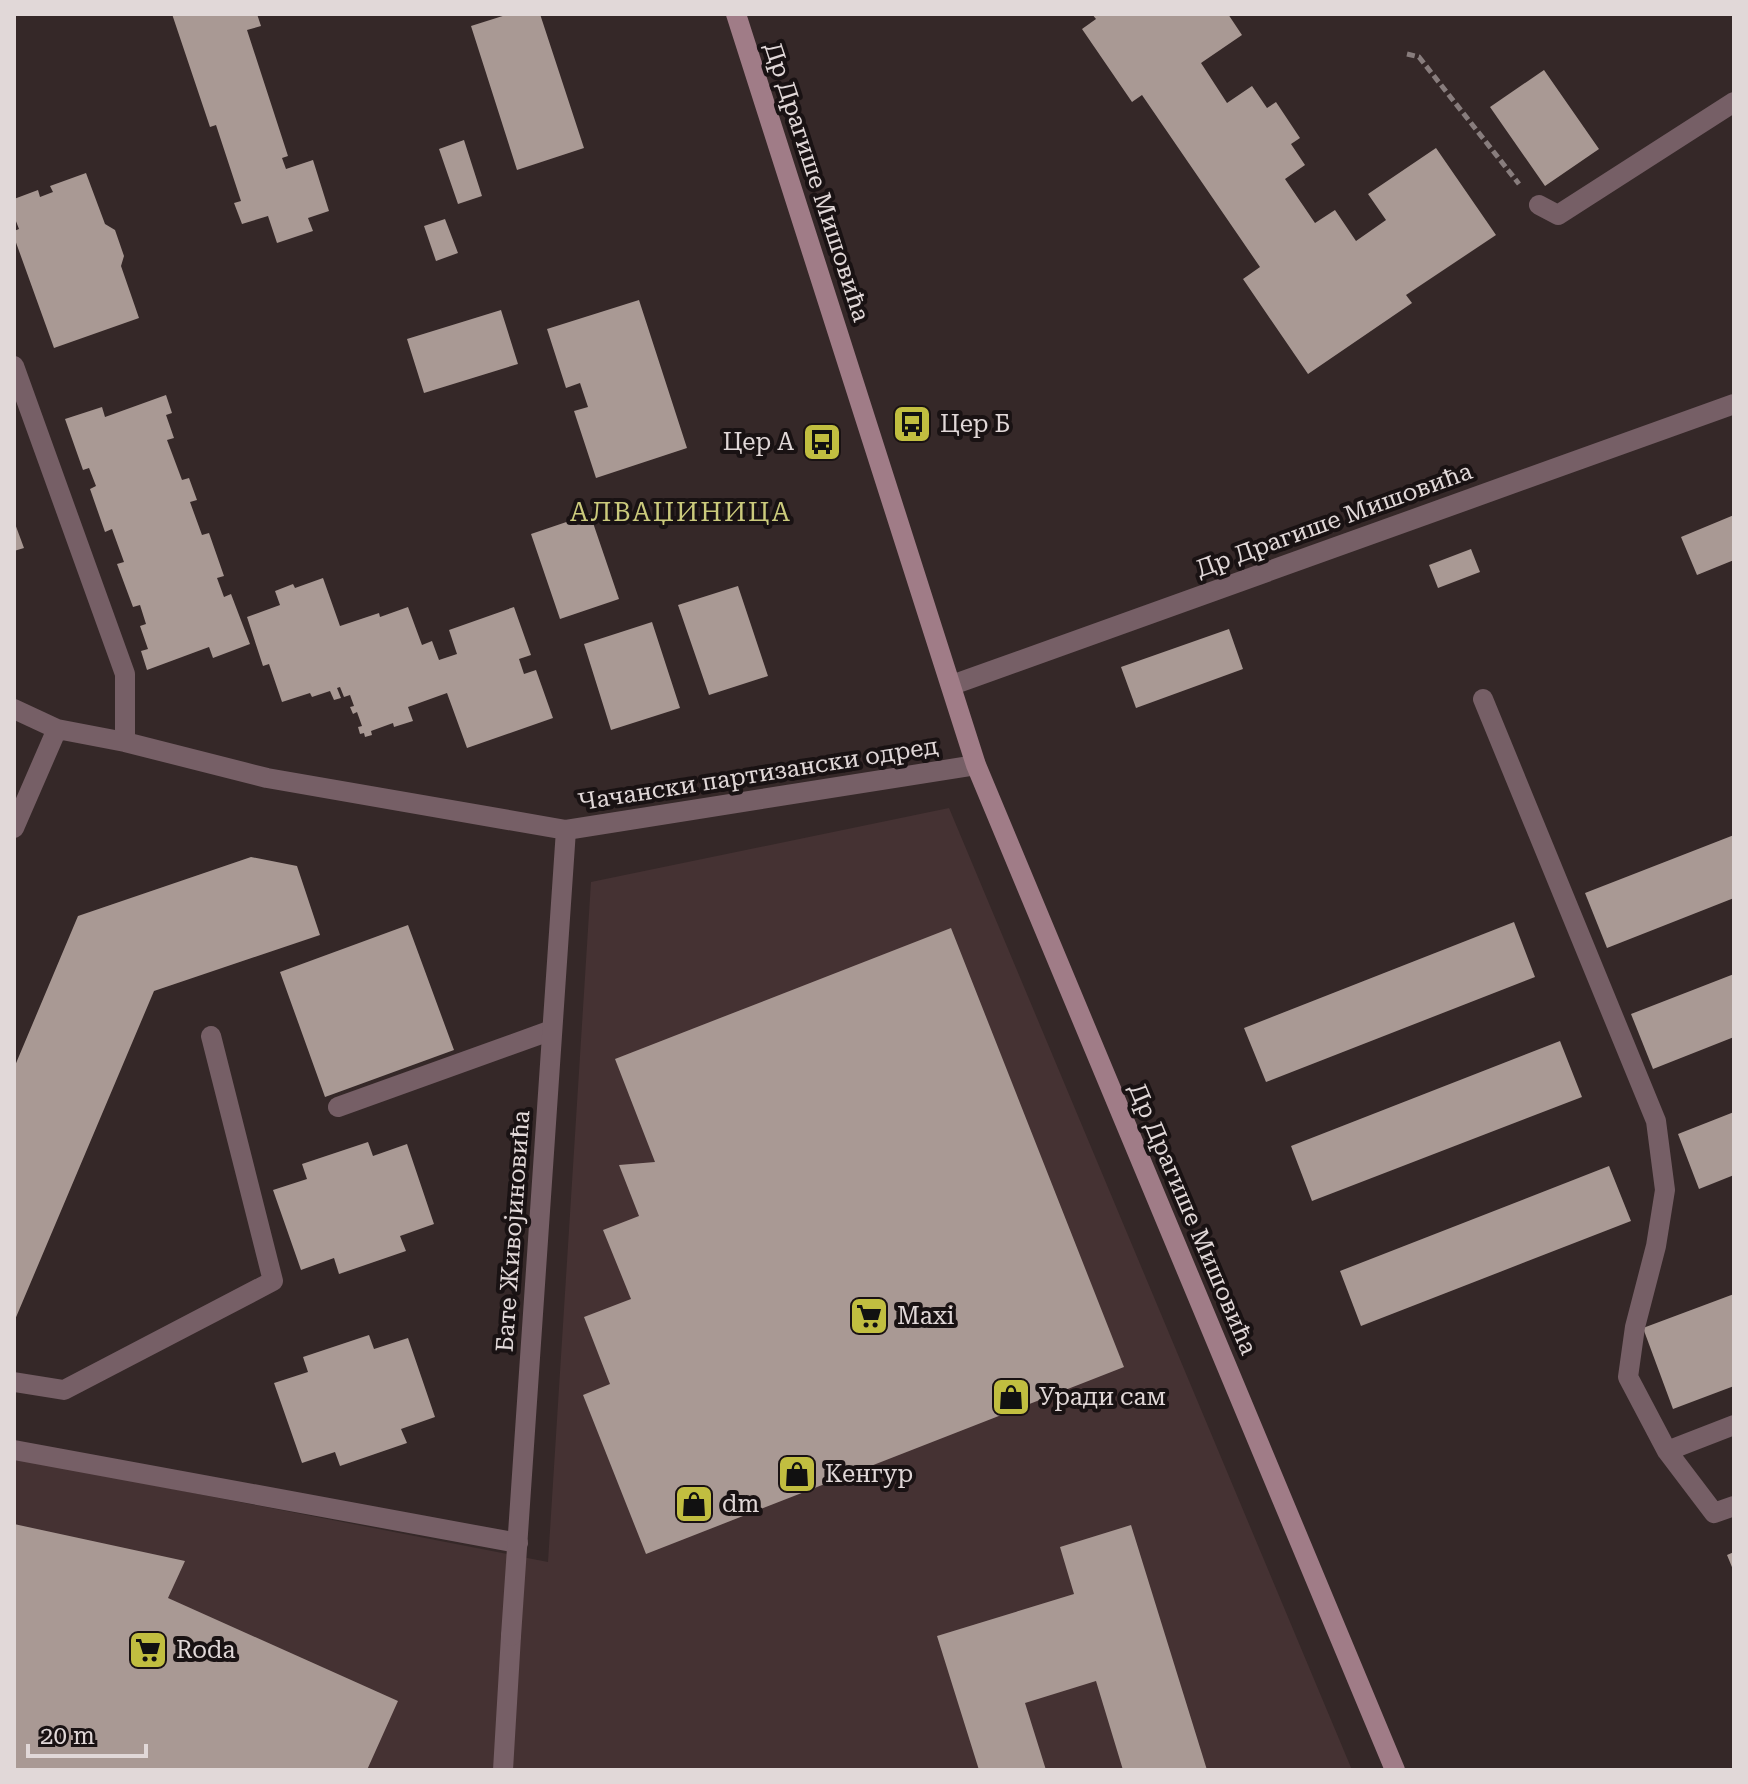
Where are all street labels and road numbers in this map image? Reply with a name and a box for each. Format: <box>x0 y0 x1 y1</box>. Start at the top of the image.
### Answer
street label: Др Драгише Мишовића <box>759 39 875 325</box>
street label: Др Драгише Мишовића <box>1192 457 1476 583</box>
street label: Чачански партизански одред <box>576 732 940 816</box>
street label: Др Драгише Мишовића <box>1123 1079 1263 1359</box>
street label: Бате Живојиновића <box>491 1109 535 1353</box>

